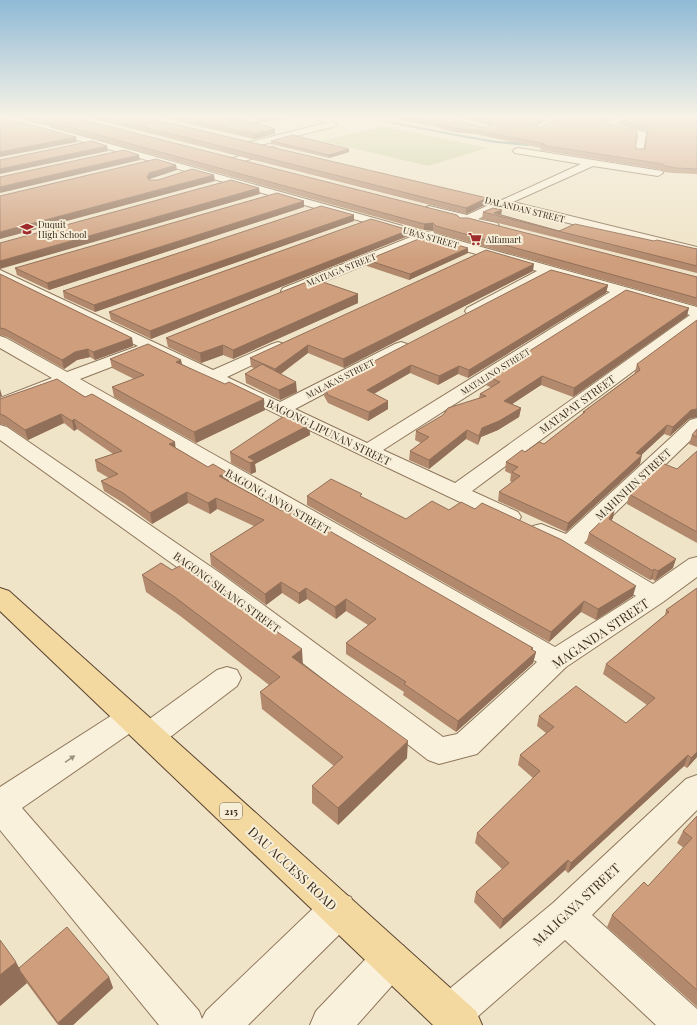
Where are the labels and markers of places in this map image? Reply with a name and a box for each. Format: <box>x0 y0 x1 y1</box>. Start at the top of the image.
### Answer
place label: Duquit High School <box>38 218 87 240</box>
school or university icon: Duquit High School <box>19 221 35 237</box>
supermarket icon: Alfamart <box>467 231 483 247</box>
place label: Alfamart <box>485 233 522 245</box>

